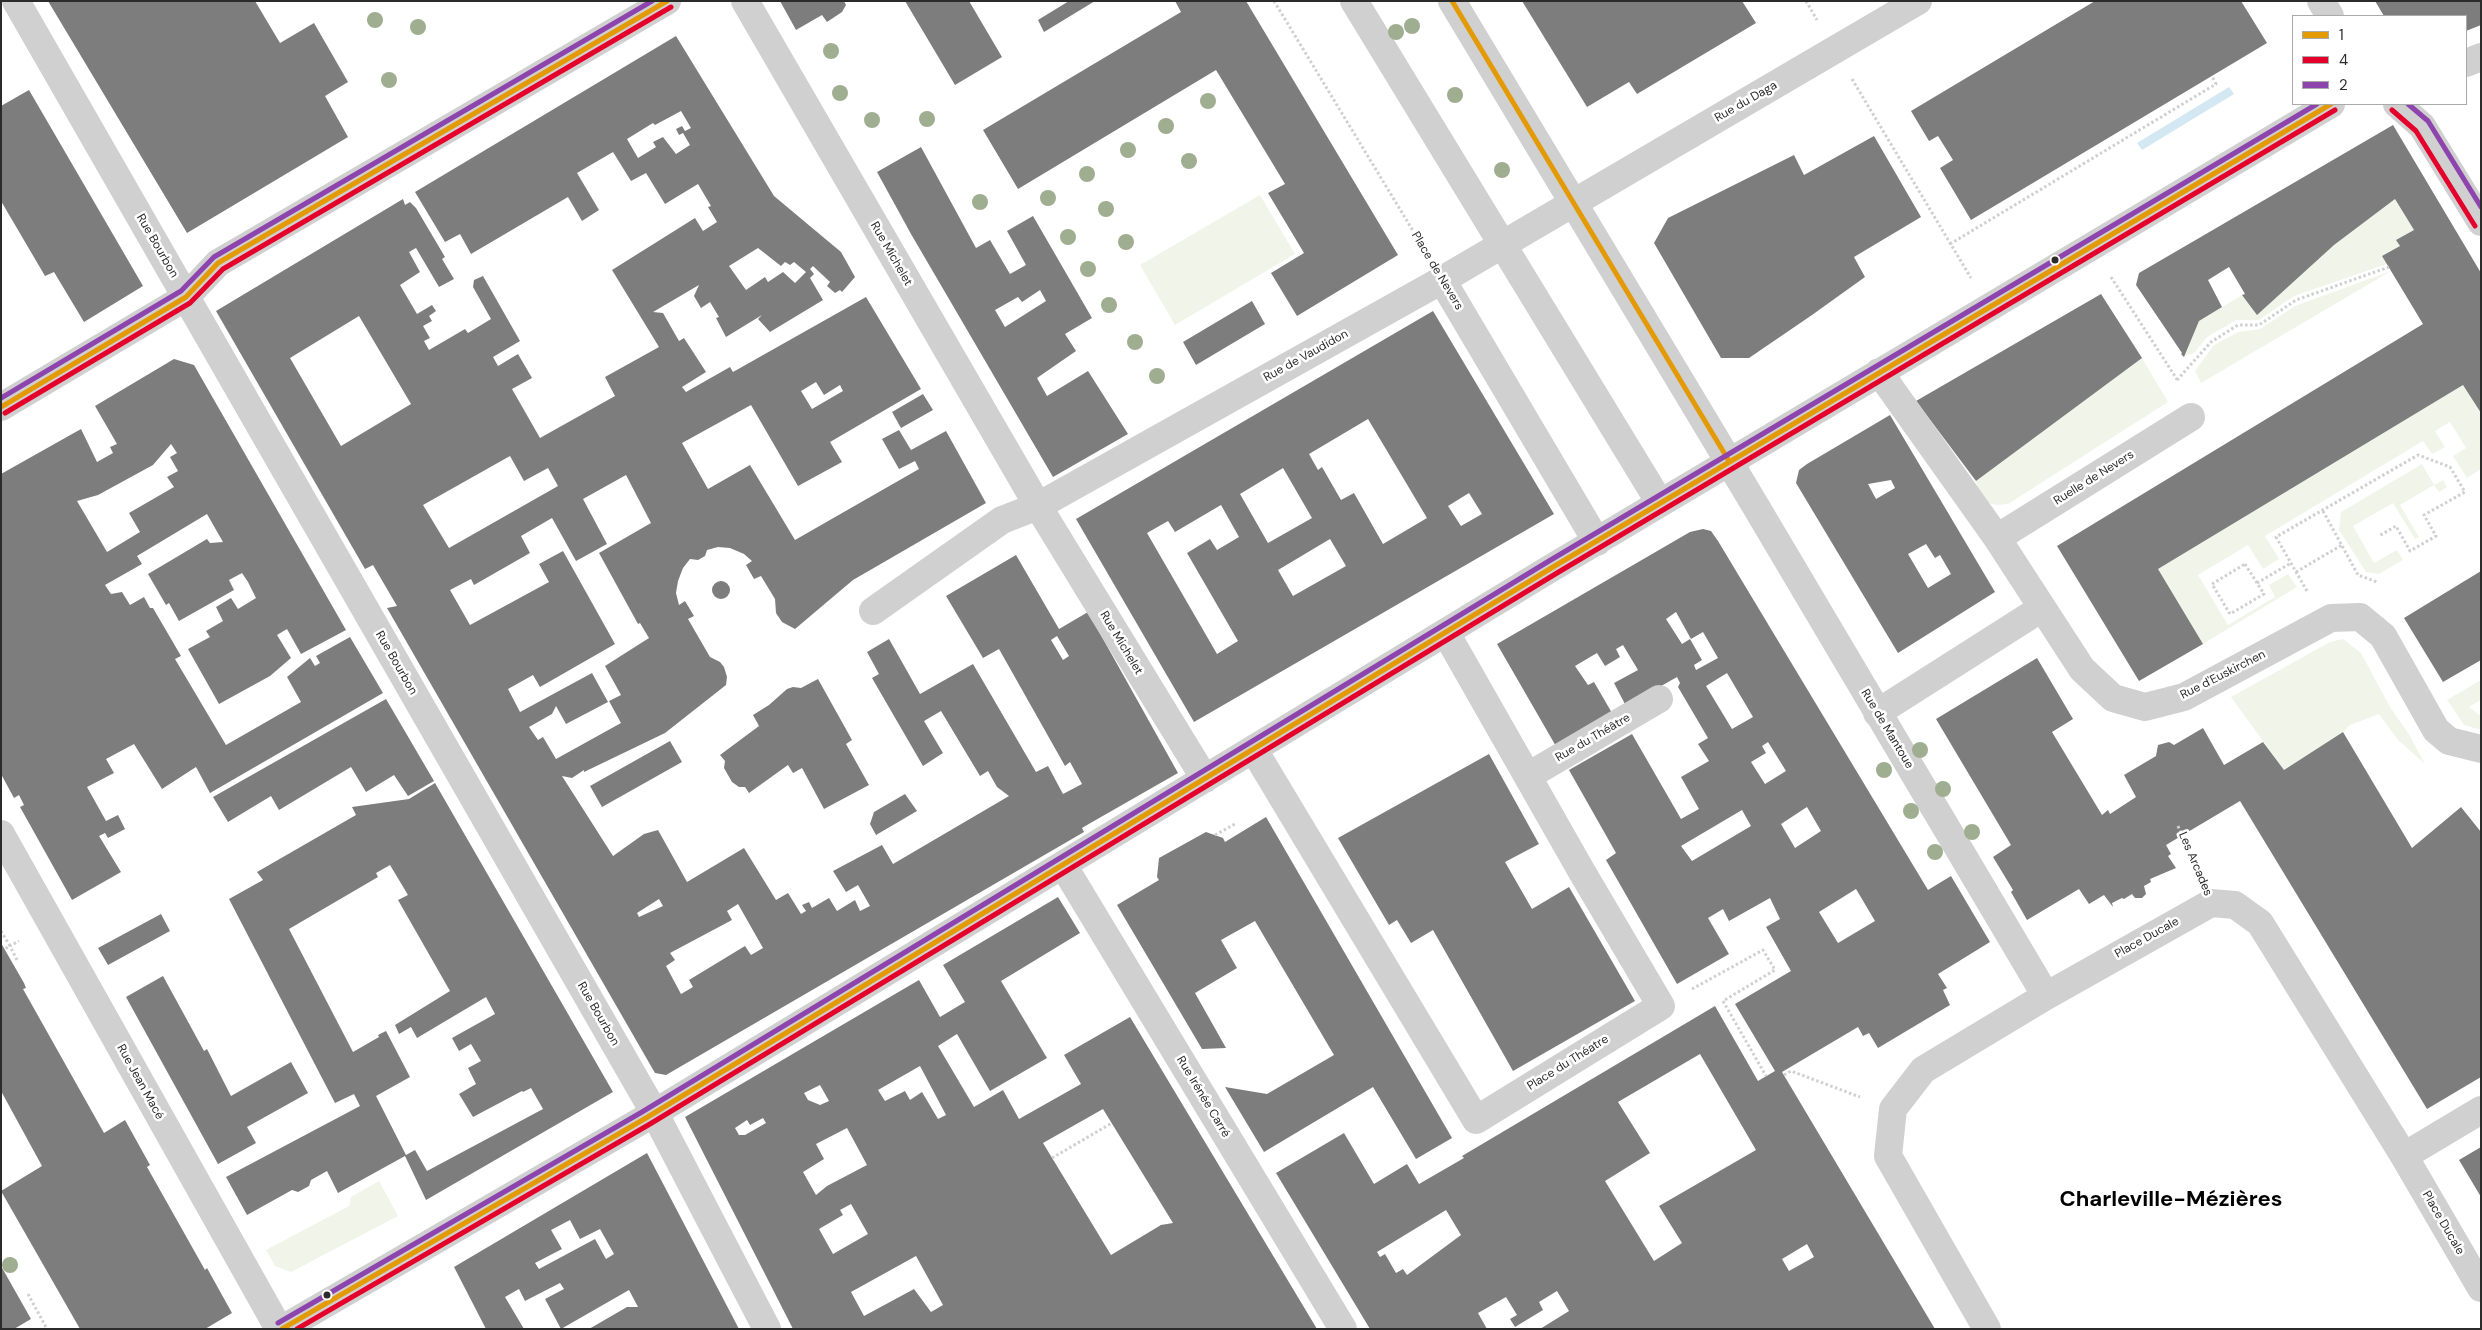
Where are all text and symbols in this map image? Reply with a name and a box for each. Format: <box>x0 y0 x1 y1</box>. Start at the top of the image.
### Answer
legend <box>2292 15 2467 105</box>
text: 1 <box>2339 25 2344 45</box>
text: 4 <box>2339 50 2348 70</box>
text: 2 <box>2339 75 2348 95</box>
street label: Rue du Daga <box>1712 78 1780 126</box>
street label: Rue Bourbon <box>133 212 181 280</box>
street label: Rue Michelet <box>867 219 915 289</box>
street label: Place de Nevers <box>1408 229 1466 313</box>
unlabelled marker <box>2050 255 2060 265</box>
street label: Rue de Vaudidon <box>1261 327 1351 385</box>
street label: Ruelle de Nevers <box>2051 448 2137 508</box>
street label: Rue Michelet <box>1096 609 1146 677</box>
street label: Rue Bourbon <box>372 629 420 697</box>
street label: Rue d'Euskirchen <box>2178 647 2268 703</box>
street label: Rue de Mantoue <box>1858 687 1916 771</box>
street label: Rue du Théâtre <box>1553 711 1633 765</box>
street label: Les Arcades <box>2175 830 2215 898</box>
street label: Place Ducale <box>2112 914 2182 962</box>
street label: Rue Bourbon <box>574 980 622 1048</box>
street label: Place du Théatre <box>1525 1032 1611 1094</box>
street label: Rue Jean Macé <box>113 1042 167 1122</box>
street label: Rue Irénée Carré <box>1173 1054 1233 1140</box>
district label: Charleville-Mézières <box>2059 1187 2283 1213</box>
street label: Place Ducale <box>2419 1189 2467 1257</box>
unlabelled marker <box>322 1290 332 1300</box>

